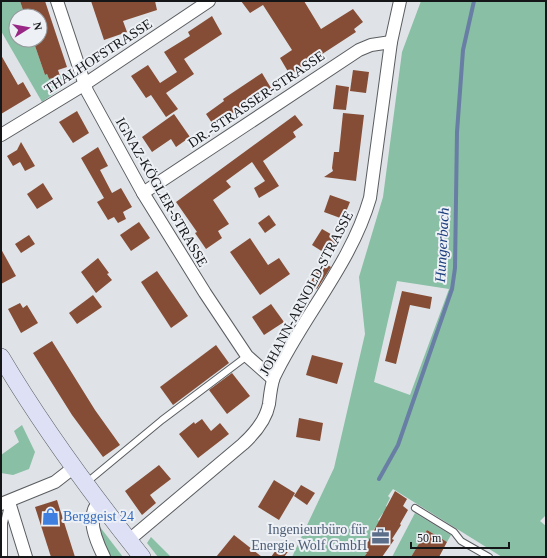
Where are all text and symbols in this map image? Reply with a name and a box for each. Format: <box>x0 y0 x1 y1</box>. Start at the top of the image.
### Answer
north arrow <box>8 8 48 48</box>
street label: THALHOFSTRASSE <box>42 16 155 97</box>
text: N <box>31 21 44 31</box>
street label: DR.-STRASSER-STRASSE <box>185 48 327 151</box>
street label: IGNAZ-KÖGLER-STRASSE <box>113 115 211 269</box>
water label: Hungerbach <box>432 207 452 284</box>
street label: JOHANN-ARNOLD-STRASSE <box>257 209 356 378</box>
shop icon: Berggeist 24 <box>40 506 60 526</box>
place label: Berggeist 24 <box>63 509 134 524</box>
place label: Ingenieurbüro für Energie Wolf GmbH <box>251 522 367 553</box>
scale bar <box>411 524 509 550</box>
office icon: Ingenieurbüro für Energie Wolf GmbH <box>370 527 390 547</box>
text: 50 m <box>417 531 442 545</box>

